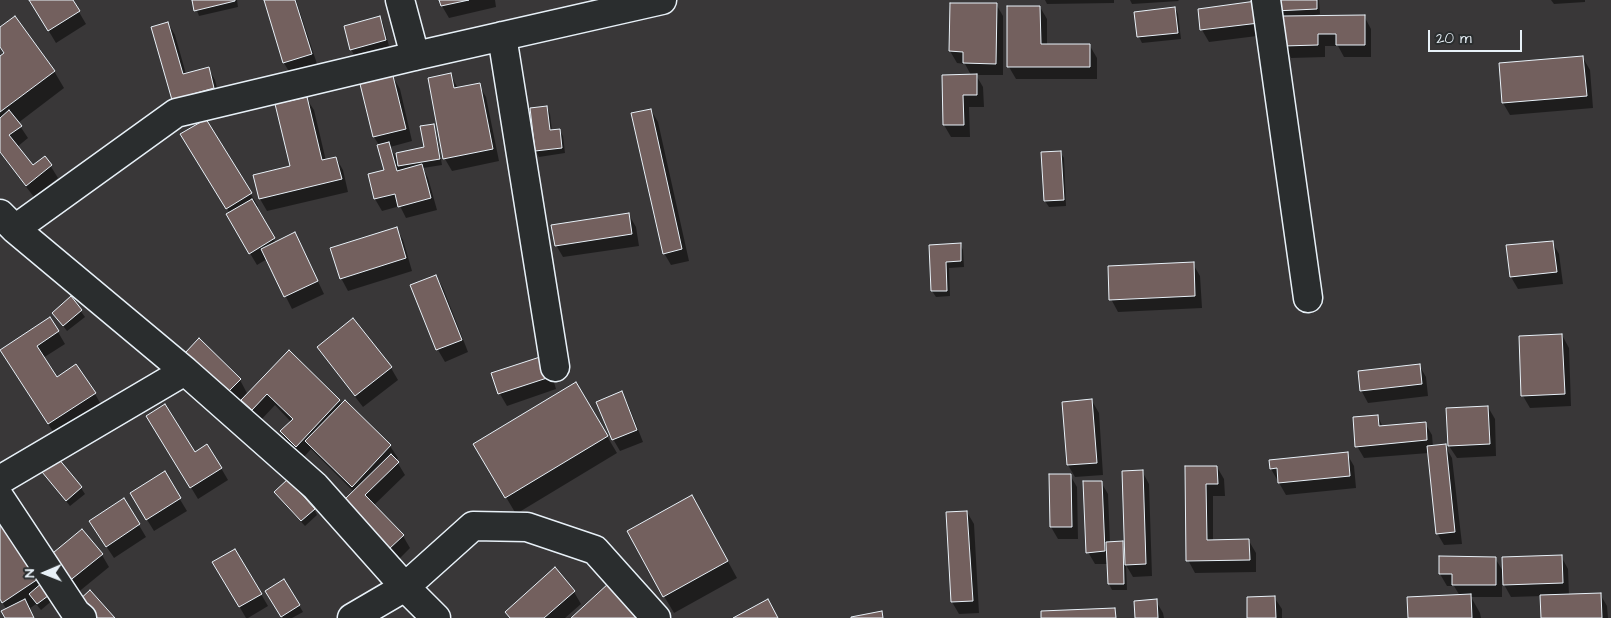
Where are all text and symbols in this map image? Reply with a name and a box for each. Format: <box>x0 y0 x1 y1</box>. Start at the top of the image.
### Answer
scale bar <box>1431 20 1525 52</box>
text: 20 m <box>1436 28 1472 49</box>
north arrow <box>20 548 70 598</box>
text: N <box>20 569 40 578</box>

